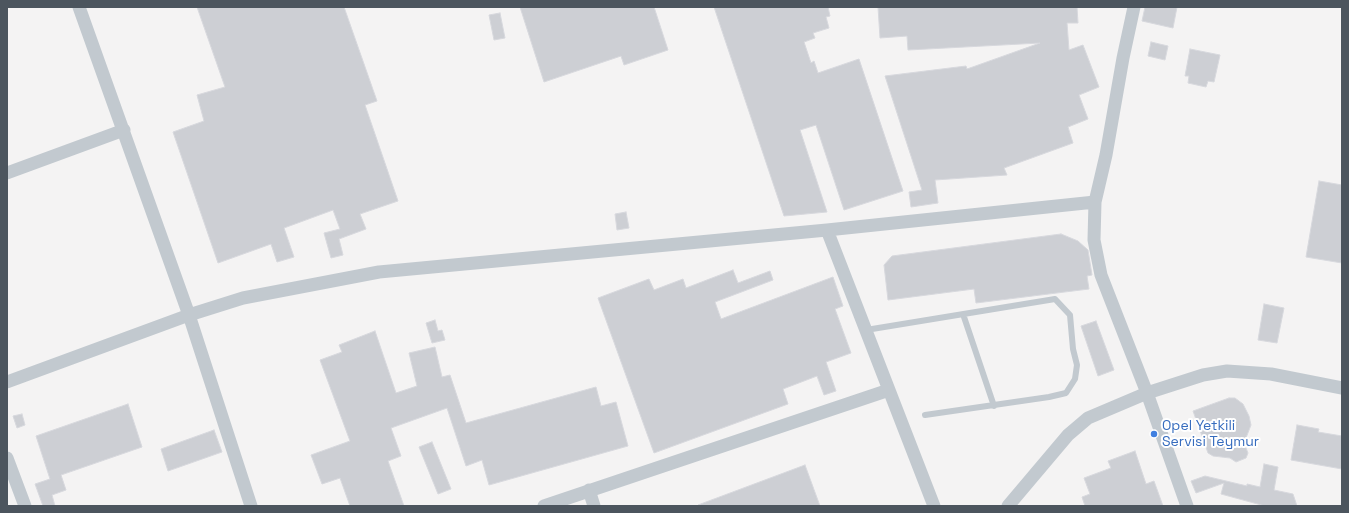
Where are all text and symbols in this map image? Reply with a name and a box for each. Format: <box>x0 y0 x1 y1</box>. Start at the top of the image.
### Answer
place label: Opel Yetkili Servisi Teymur <box>1162 418 1259 450</box>
marker: Opel Yetkili Servisi Teymur <box>1149 429 1159 439</box>

